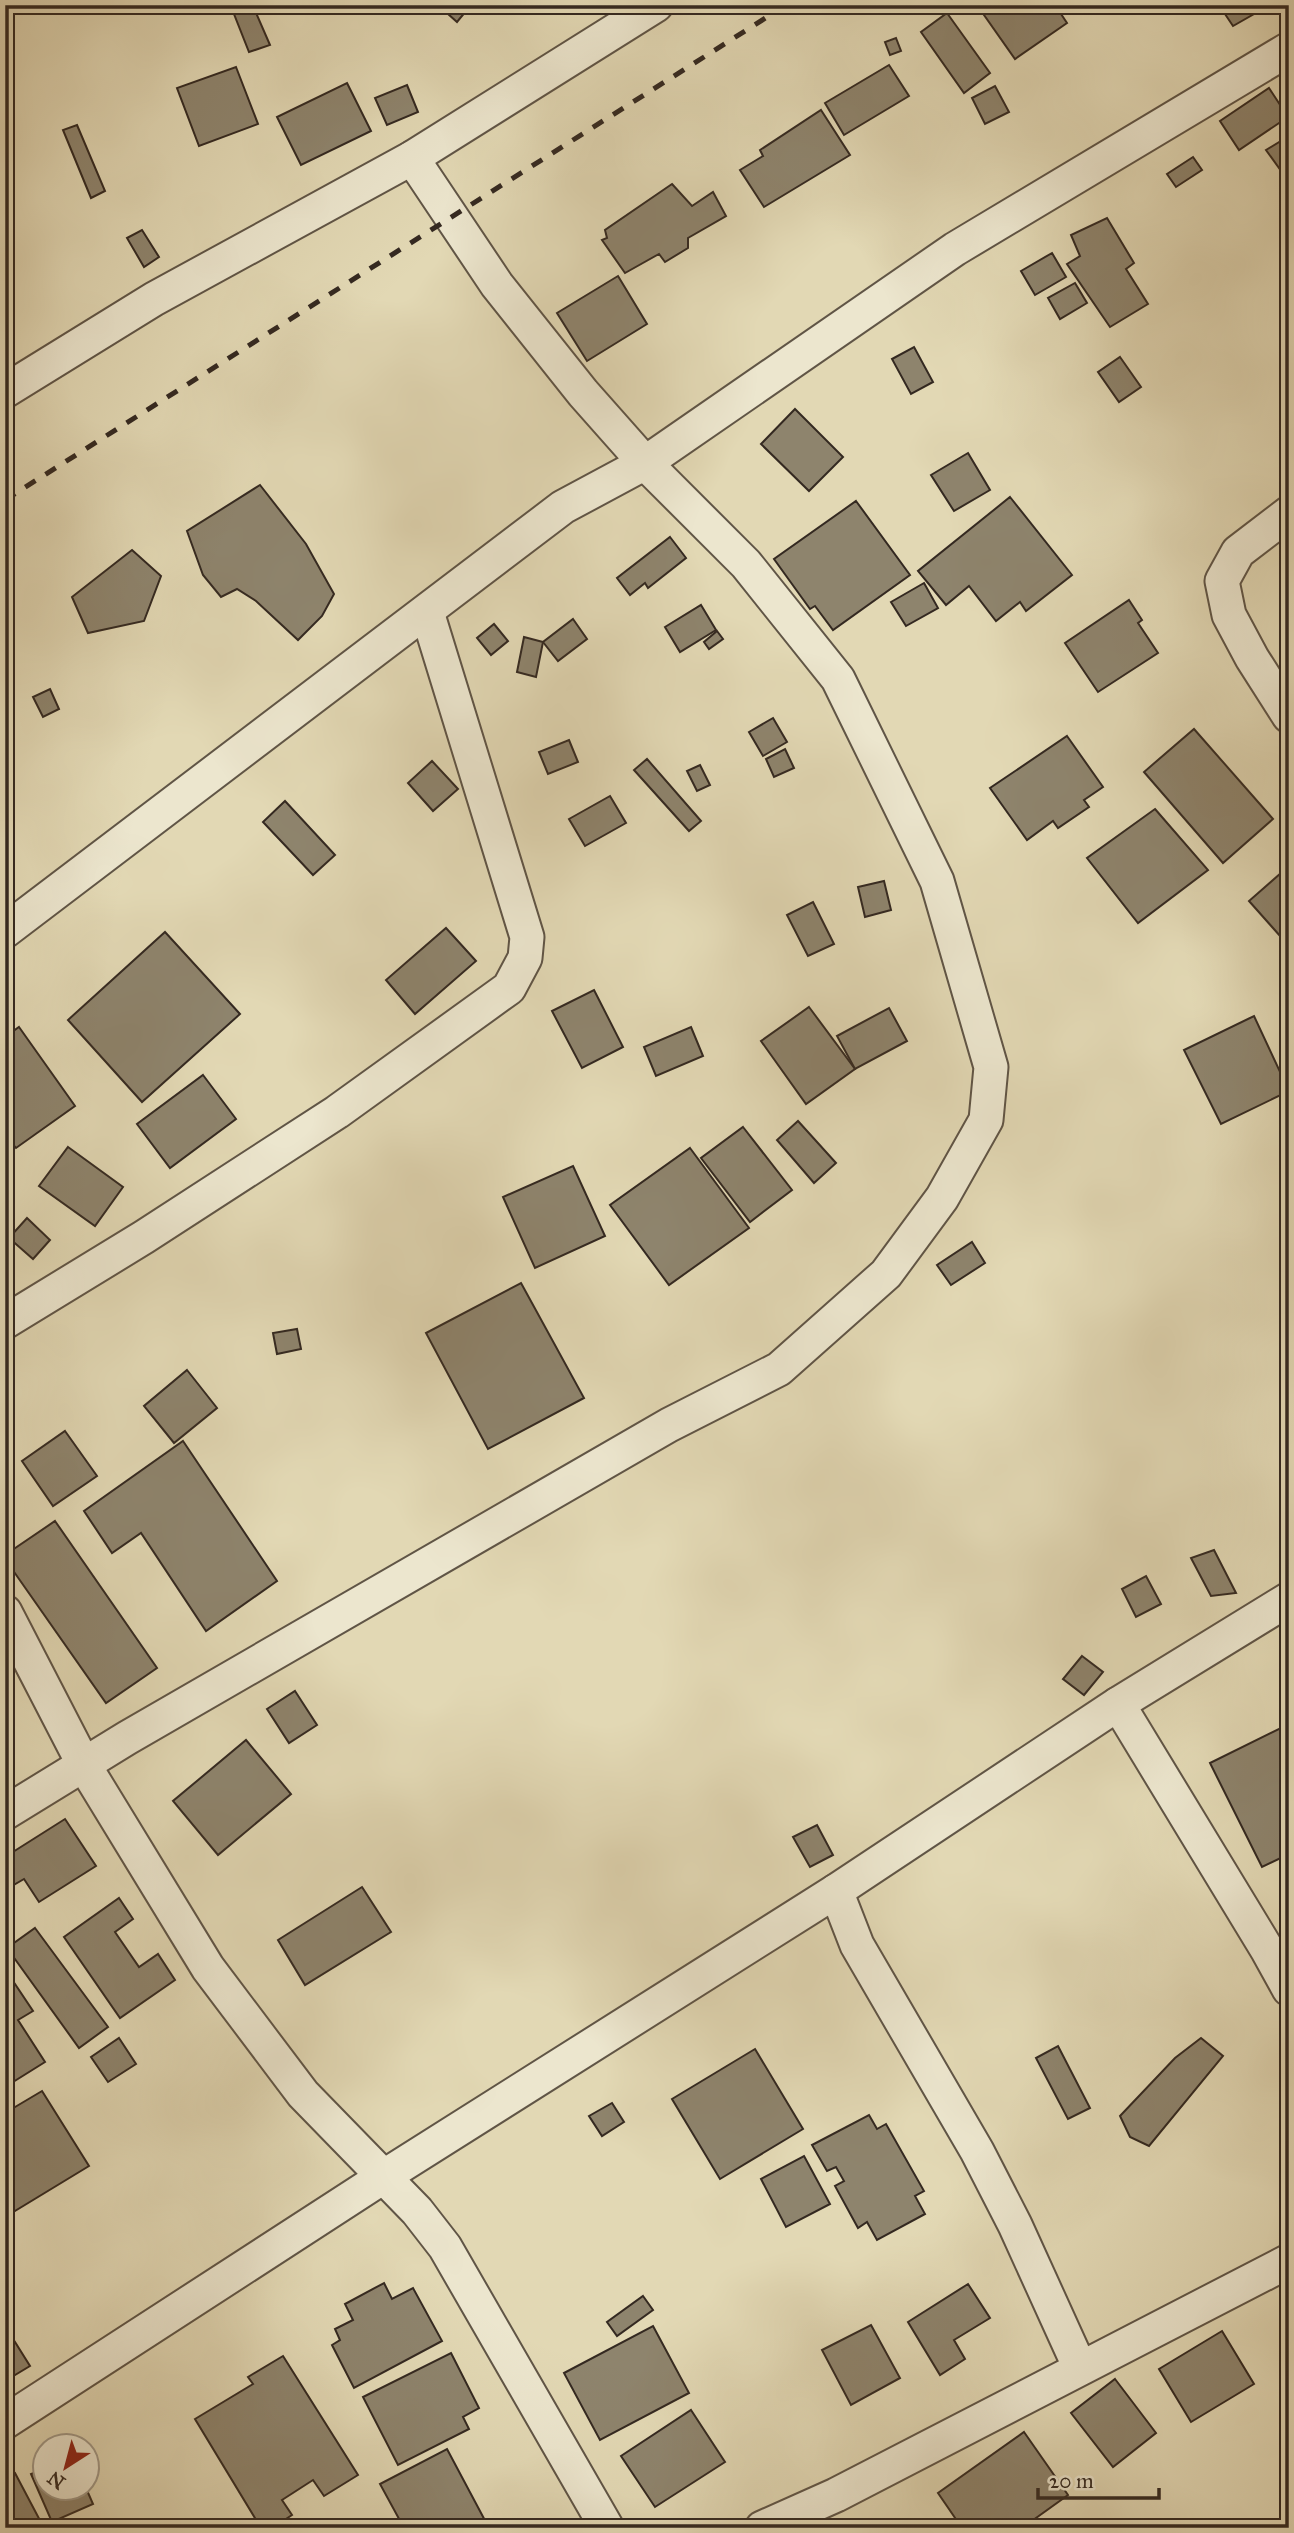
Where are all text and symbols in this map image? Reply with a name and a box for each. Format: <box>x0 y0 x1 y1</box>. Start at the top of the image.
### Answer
north arrow <box>32 2432 102 2502</box>
scale bar <box>1038 2456 1159 2500</box>
text: N <box>43 2466 70 2494</box>
text: 20 m <box>1049 2468 1094 2494</box>

